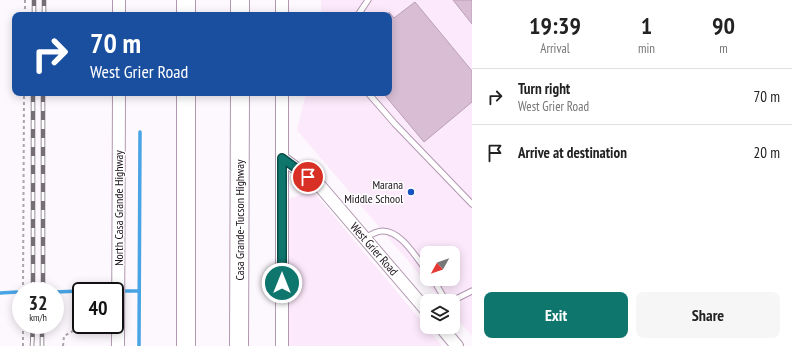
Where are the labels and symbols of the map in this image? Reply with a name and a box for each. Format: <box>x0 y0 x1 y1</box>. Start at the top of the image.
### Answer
street label: North Casa Grande Highway <box>111 150 126 266</box>
street label: Casa Grande-Tucson Highway <box>232 159 247 281</box>
pin <box>291 160 325 194</box>
place label: Marana Middle School <box>344 177 403 206</box>
marker: Marana Middle School <box>406 187 416 197</box>
street label: West Grier Road <box>347 219 402 278</box>
north arrow <box>420 246 460 286</box>
position arrow <box>261 262 303 304</box>
speed limit sign: 40 <box>72 282 124 334</box>

